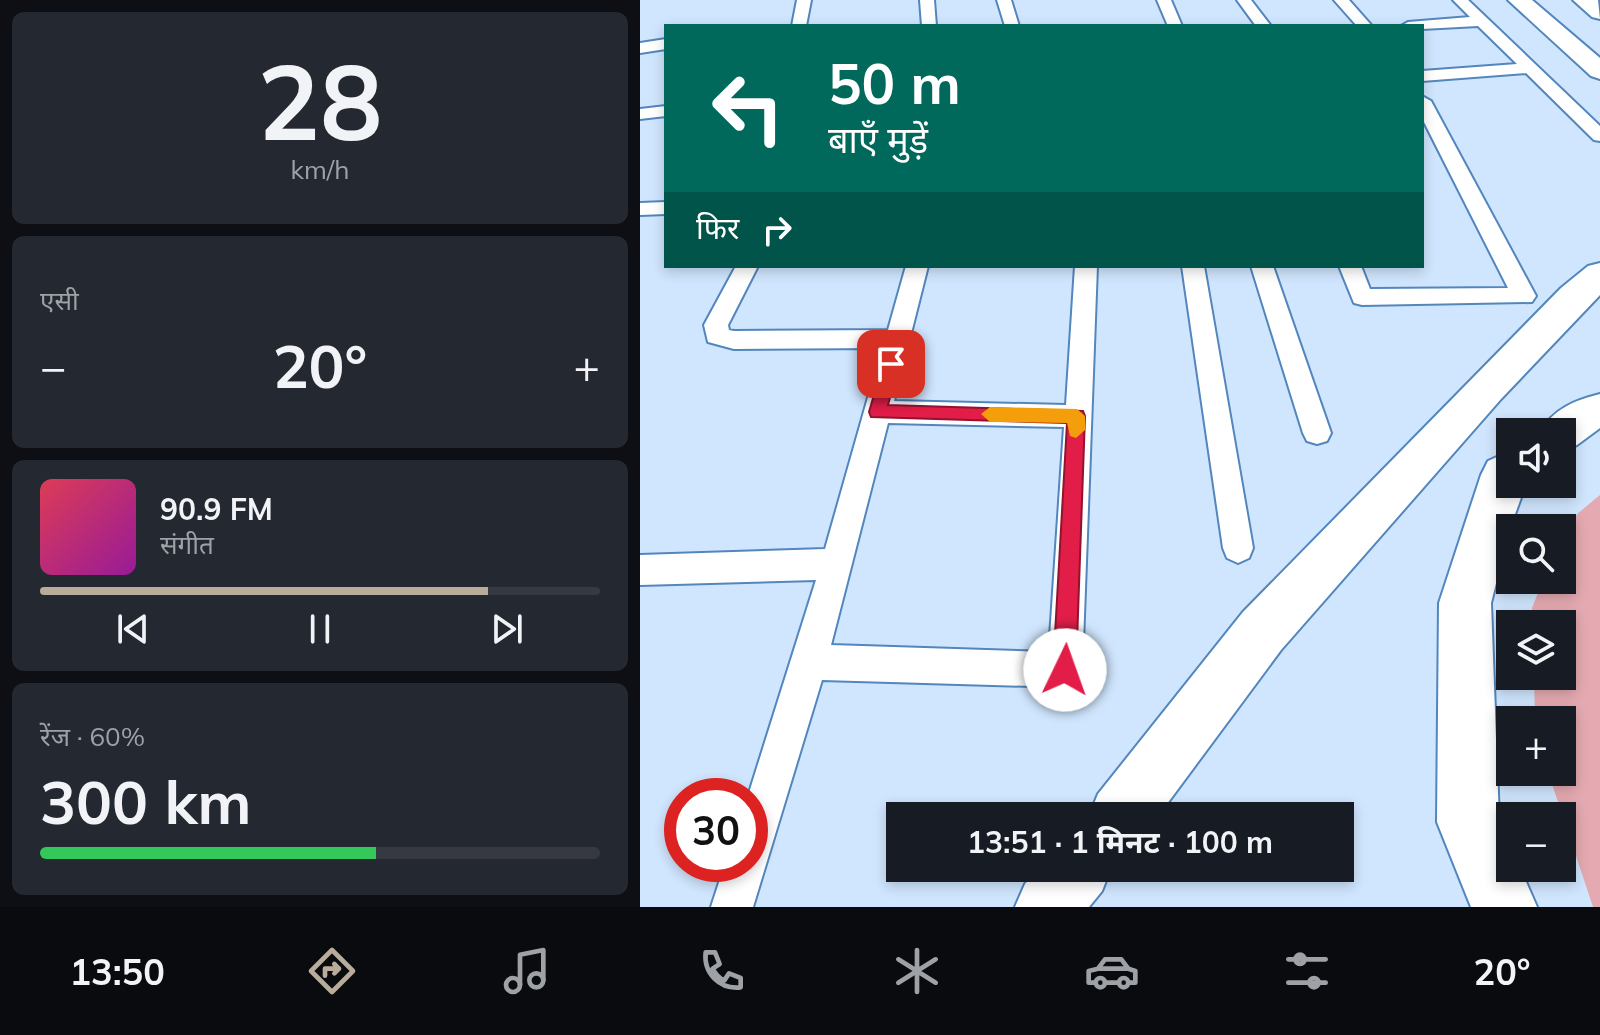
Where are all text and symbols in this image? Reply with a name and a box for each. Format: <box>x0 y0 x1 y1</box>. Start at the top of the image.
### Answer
text: 28 <box>258 35 382 166</box>
text: 50 m <box>828 48 961 118</box>
icon: left <box>696 56 800 160</box>
text: बाएँ मुड़ें <box>828 117 928 162</box>
text: km/h <box>291 153 349 186</box>
icon: right <box>755 208 799 252</box>
text: फिर <box>696 209 739 247</box>
text: एसी <box>40 284 79 317</box>
text: 20° <box>273 328 367 403</box>
pin <box>857 330 925 398</box>
text: − <box>40 339 66 394</box>
text: + <box>574 339 600 394</box>
icon: arrive <box>869 342 913 386</box>
map controls <box>1496 418 1576 882</box>
button: sound <box>1496 418 1576 498</box>
text: 90.9 FM <box>160 490 273 528</box>
button: search <box>1496 514 1576 594</box>
text: संगीत <box>160 528 214 561</box>
icon: previous <box>111 607 155 651</box>
icon: pause <box>298 607 342 651</box>
icon: next <box>485 607 529 651</box>
button: layers <box>1496 610 1576 690</box>
position arrow <box>1023 628 1107 712</box>
button: + <box>1496 706 1576 786</box>
text: रेंज · 60% <box>40 720 145 753</box>
text: 300 km <box>40 764 252 839</box>
speed limit sign: 30 <box>664 778 768 882</box>
button: − <box>1496 802 1576 882</box>
text: 13:51 · 1 मिनट · 100 m <box>967 823 1273 861</box>
icon: directions <box>304 943 360 999</box>
icon: music <box>499 943 555 999</box>
icon: phone <box>694 943 750 999</box>
icon: climate <box>889 943 945 999</box>
icon: car <box>1084 943 1140 999</box>
icon: filters <box>1279 943 1335 999</box>
text: 13:50 <box>69 949 165 994</box>
text: 20° <box>1474 949 1530 994</box>

